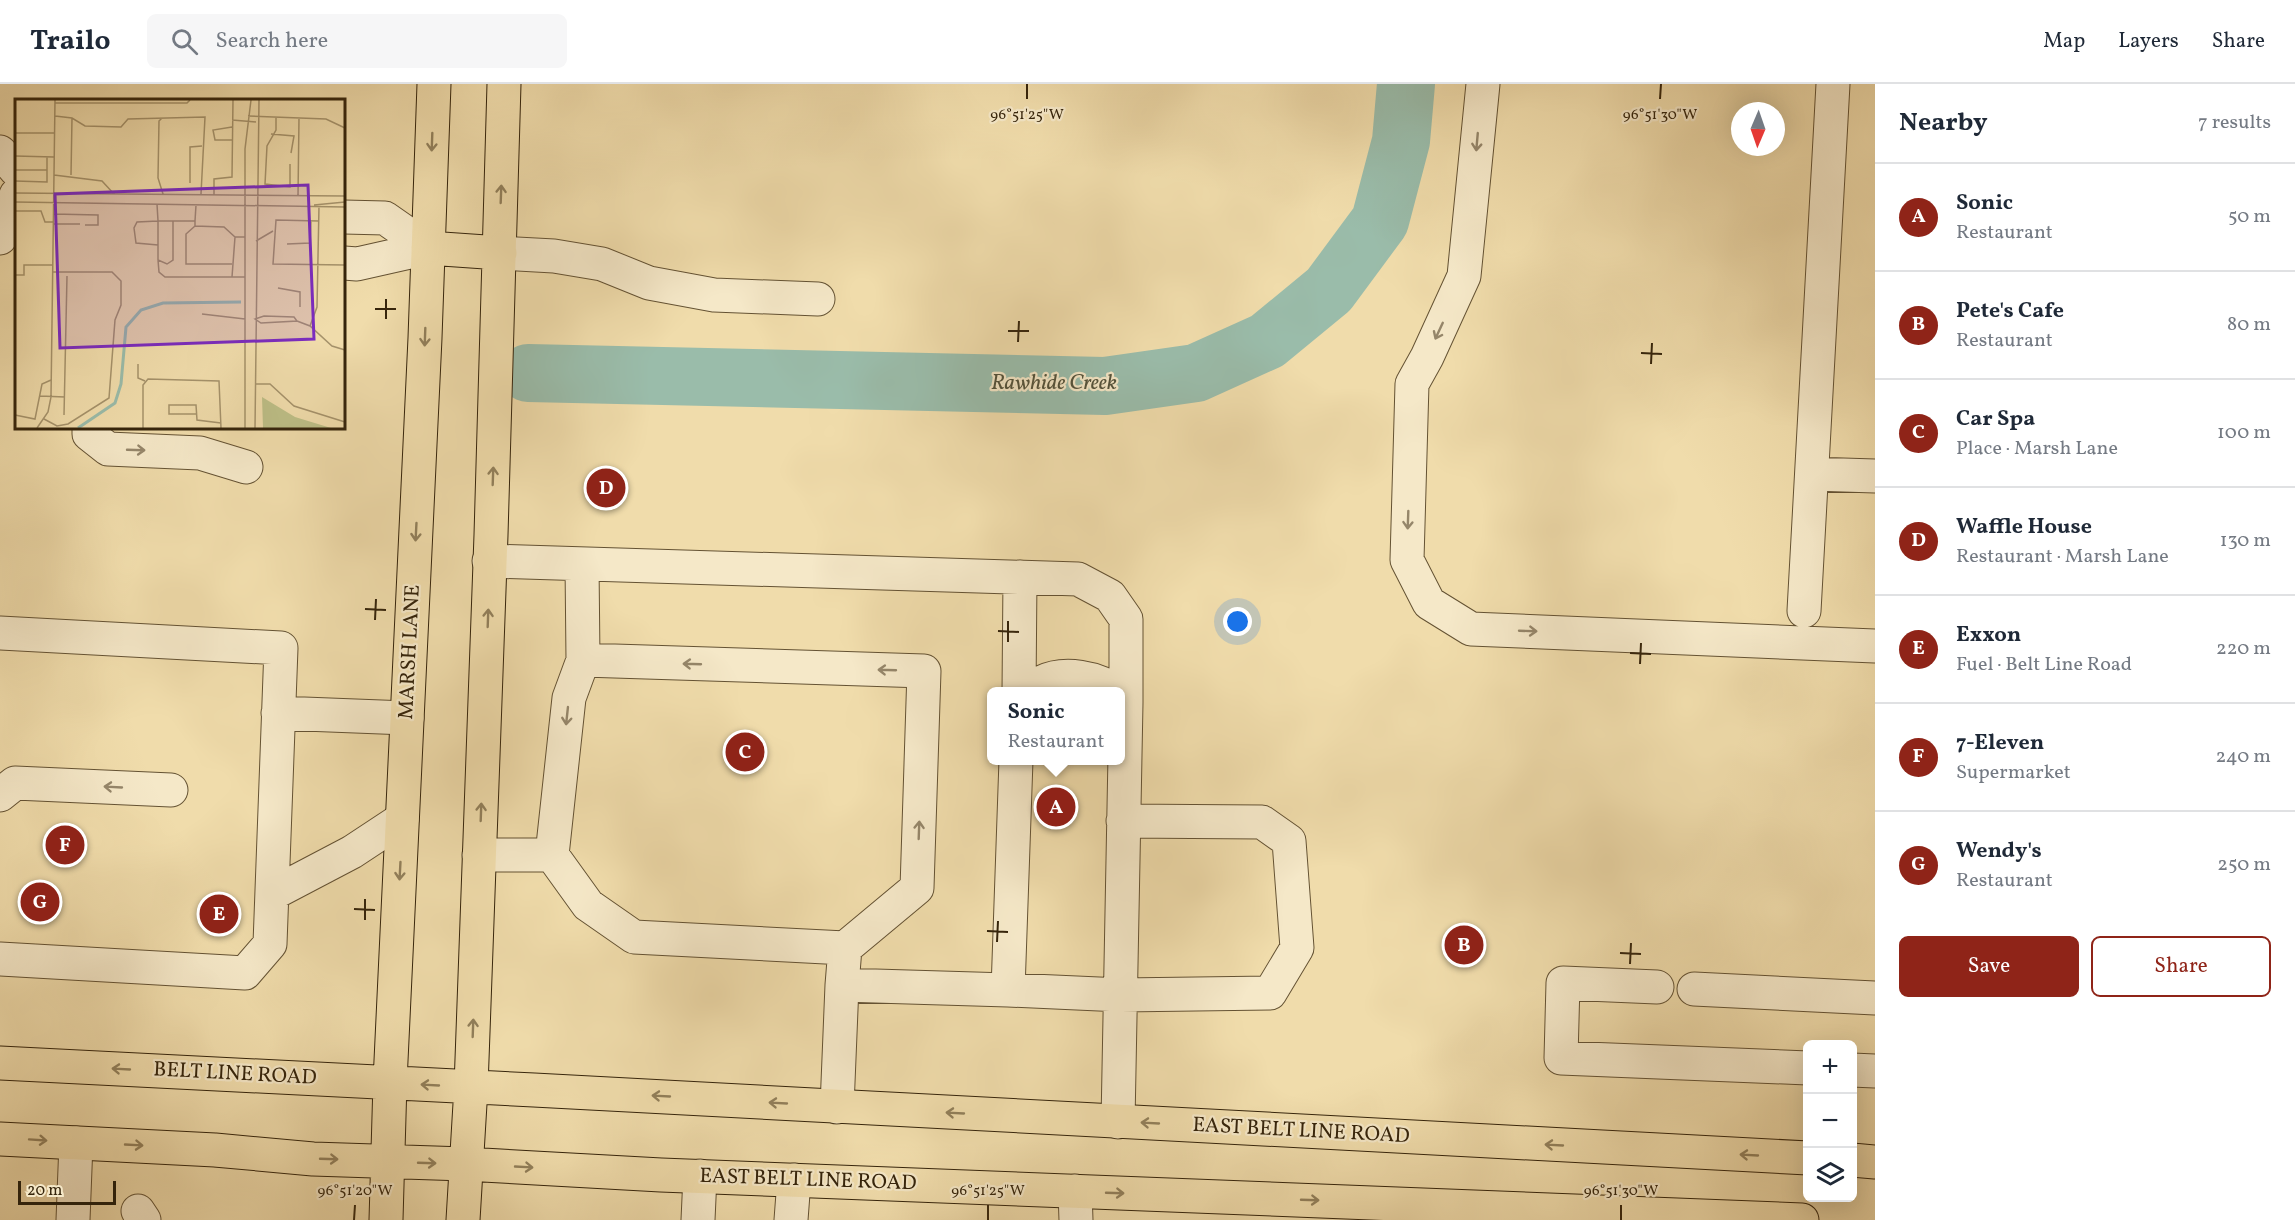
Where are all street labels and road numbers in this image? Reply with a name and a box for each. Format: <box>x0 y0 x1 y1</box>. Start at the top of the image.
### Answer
street label: MARSH LANE <box>392 584 428 720</box>
street label: BELT LINE ROAD <box>153 1055 317 1093</box>
street label: EAST BELT LINE ROAD <box>1192 1111 1410 1151</box>
street label: EAST BELT LINE ROAD <box>699 1162 917 1198</box>

